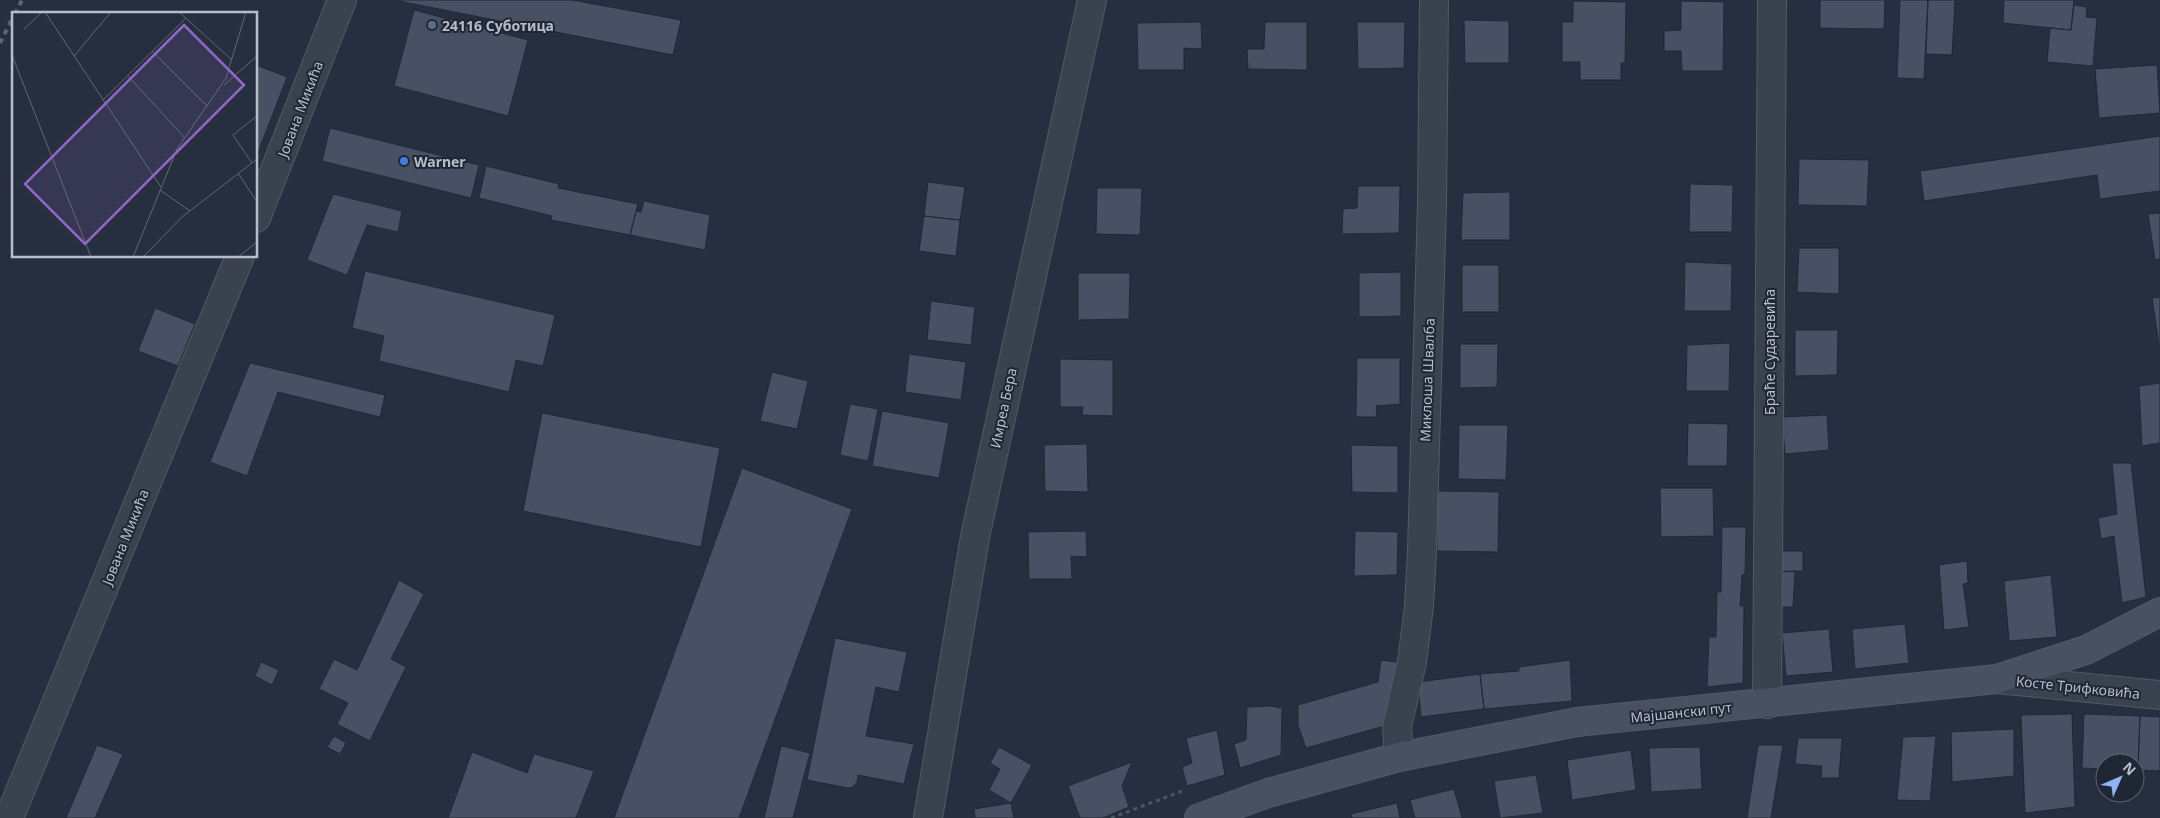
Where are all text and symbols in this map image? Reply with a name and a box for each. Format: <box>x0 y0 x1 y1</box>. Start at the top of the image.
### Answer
inset map <box>12 12 258 258</box>
place label: 24116 Суботица <box>442 16 554 35</box>
marker: 24116 Суботица <box>426 19 438 31</box>
street label: Јована Микића <box>272 58 327 162</box>
place label: Warner <box>414 152 466 171</box>
marker: Warner <box>398 155 410 167</box>
street label: Браће Сударевића <box>1760 289 1779 415</box>
street label: Миклоша Швалба <box>1415 318 1439 442</box>
street label: Имреа Бера <box>985 366 1021 450</box>
street label: Јована Микића <box>96 486 153 590</box>
street label: Косте Трифковића <box>2015 671 2141 703</box>
street label: Мајшански пут <box>1629 697 1733 727</box>
north arrow <box>2095 753 2145 803</box>
text: N <box>2119 758 2140 779</box>

